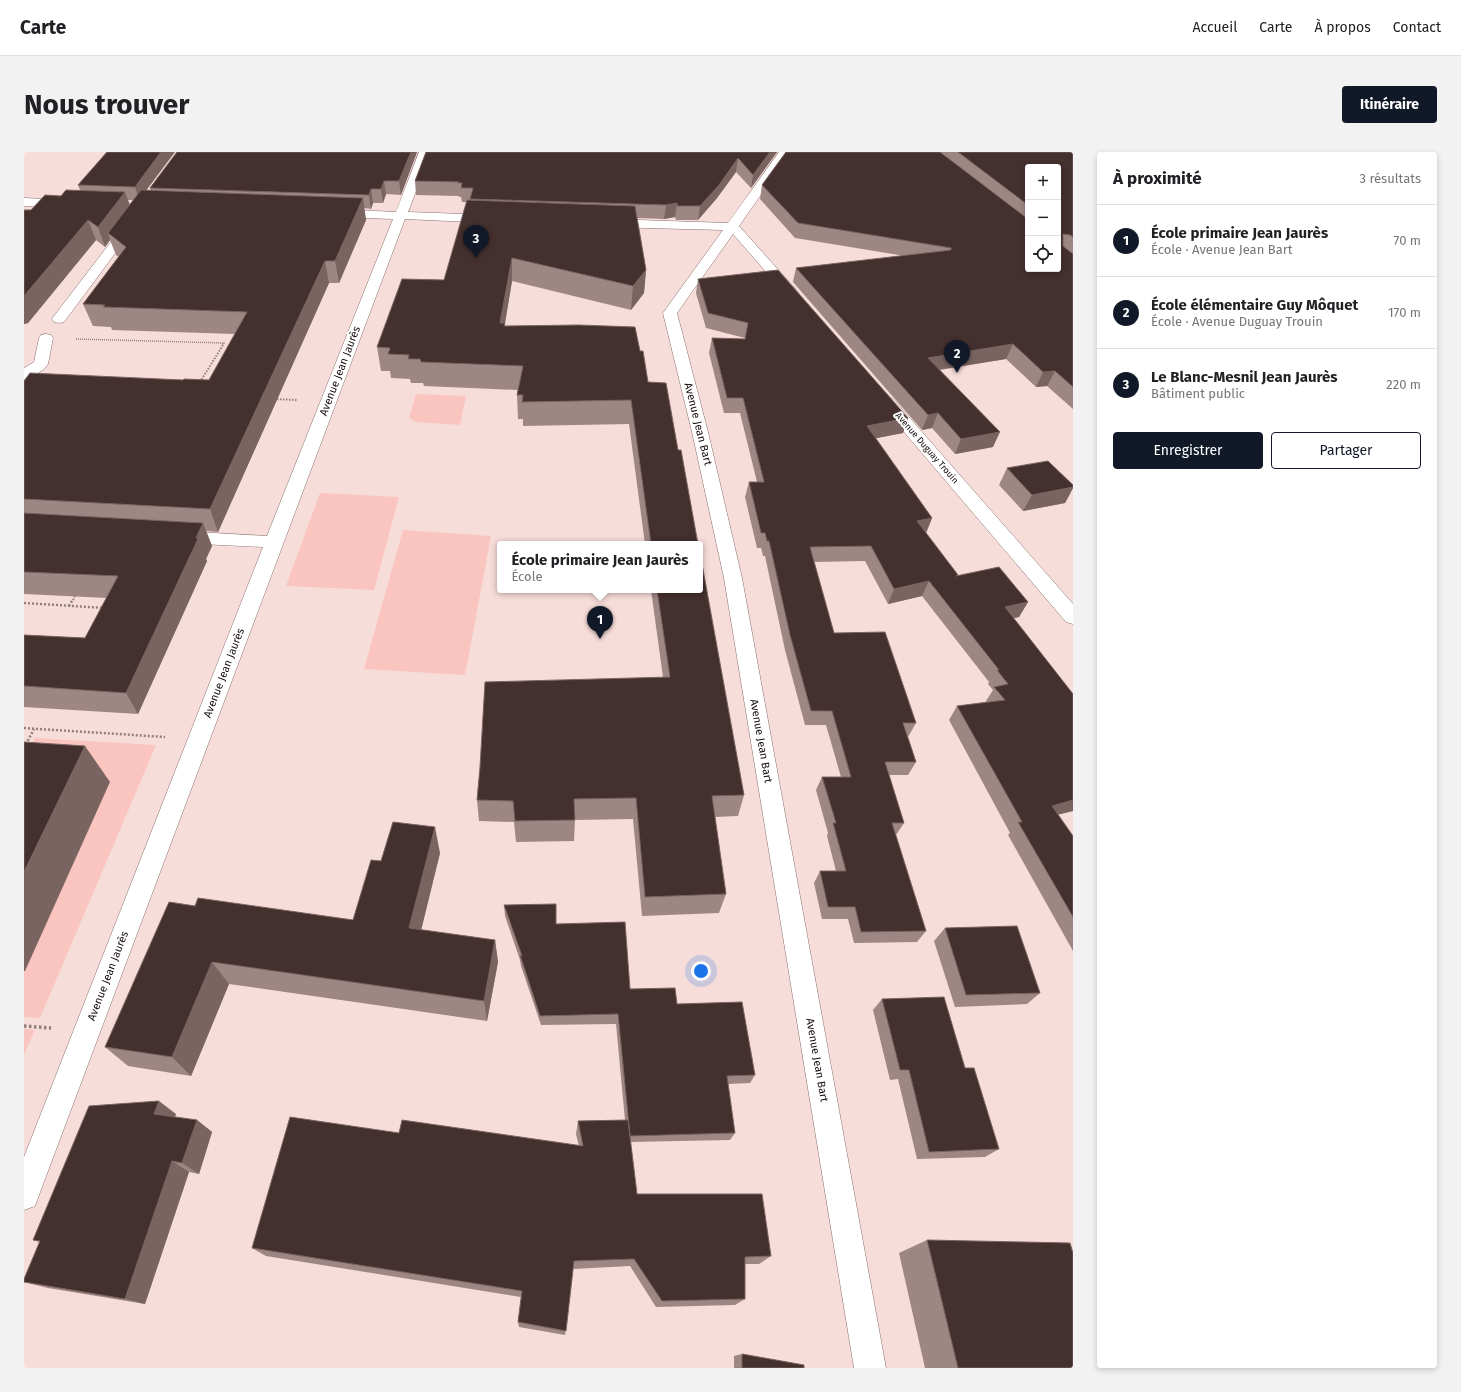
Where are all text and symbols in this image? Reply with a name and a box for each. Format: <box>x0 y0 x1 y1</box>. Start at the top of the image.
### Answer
text: Carte <box>20 16 66 39</box>
text: Accueil <box>1192 19 1237 36</box>
text: Carte <box>1259 19 1292 36</box>
text: À propos <box>1314 19 1371 36</box>
text: Contact <box>1393 19 1441 36</box>
button: Itinéraire <box>1342 86 1437 123</box>
text: Nous trouver <box>24 88 189 121</box>
map controls <box>1025 164 1061 272</box>
button: + <box>1025 164 1061 200</box>
text: À proximité <box>1113 168 1202 189</box>
text: 3 résultats <box>1359 171 1421 186</box>
button: − <box>1025 200 1061 236</box>
text: École primaire Jean Jaurès <box>1151 224 1328 242</box>
pin: 3 <box>463 225 489 258</box>
text: 1 <box>1123 233 1129 248</box>
text: 70 m <box>1394 233 1421 248</box>
button: locate <box>1025 236 1061 272</box>
text: École · Avenue Jean Bart <box>1151 242 1292 257</box>
text: École élémentaire Guy Môquet <box>1151 296 1358 314</box>
text: 2 <box>1123 305 1129 320</box>
text: 170 m <box>1388 305 1421 320</box>
text: École · Avenue Duguay Trouin <box>1151 314 1323 329</box>
street label: Avenue Jean Jaurès <box>317 324 363 418</box>
pin: 2 <box>944 340 970 373</box>
text: Le Blanc-Mesnil Jean Jaurès <box>1151 368 1338 386</box>
text: 3 <box>1123 377 1129 392</box>
text: 220 m <box>1386 377 1421 392</box>
street label: Avenue Jean Bart <box>681 381 715 467</box>
text: Bâtiment public <box>1151 386 1245 401</box>
street label: Avenue Duguay Trouin <box>894 411 960 485</box>
button: Enregistrer <box>1113 432 1263 469</box>
button: Partager <box>1271 432 1421 469</box>
popup <box>497 541 703 593</box>
text: École primaire Jean Jaurès <box>511 551 689 569</box>
text: École <box>511 569 543 584</box>
pin: 1 <box>587 606 613 639</box>
street label: Avenue Jean Jaurès <box>201 626 247 720</box>
street label: Avenue Jean Bart <box>747 698 775 784</box>
street label: Avenue Jean Jaurès <box>85 929 131 1023</box>
your location <box>691 961 711 981</box>
street label: Avenue Jean Bart <box>803 1017 831 1103</box>

